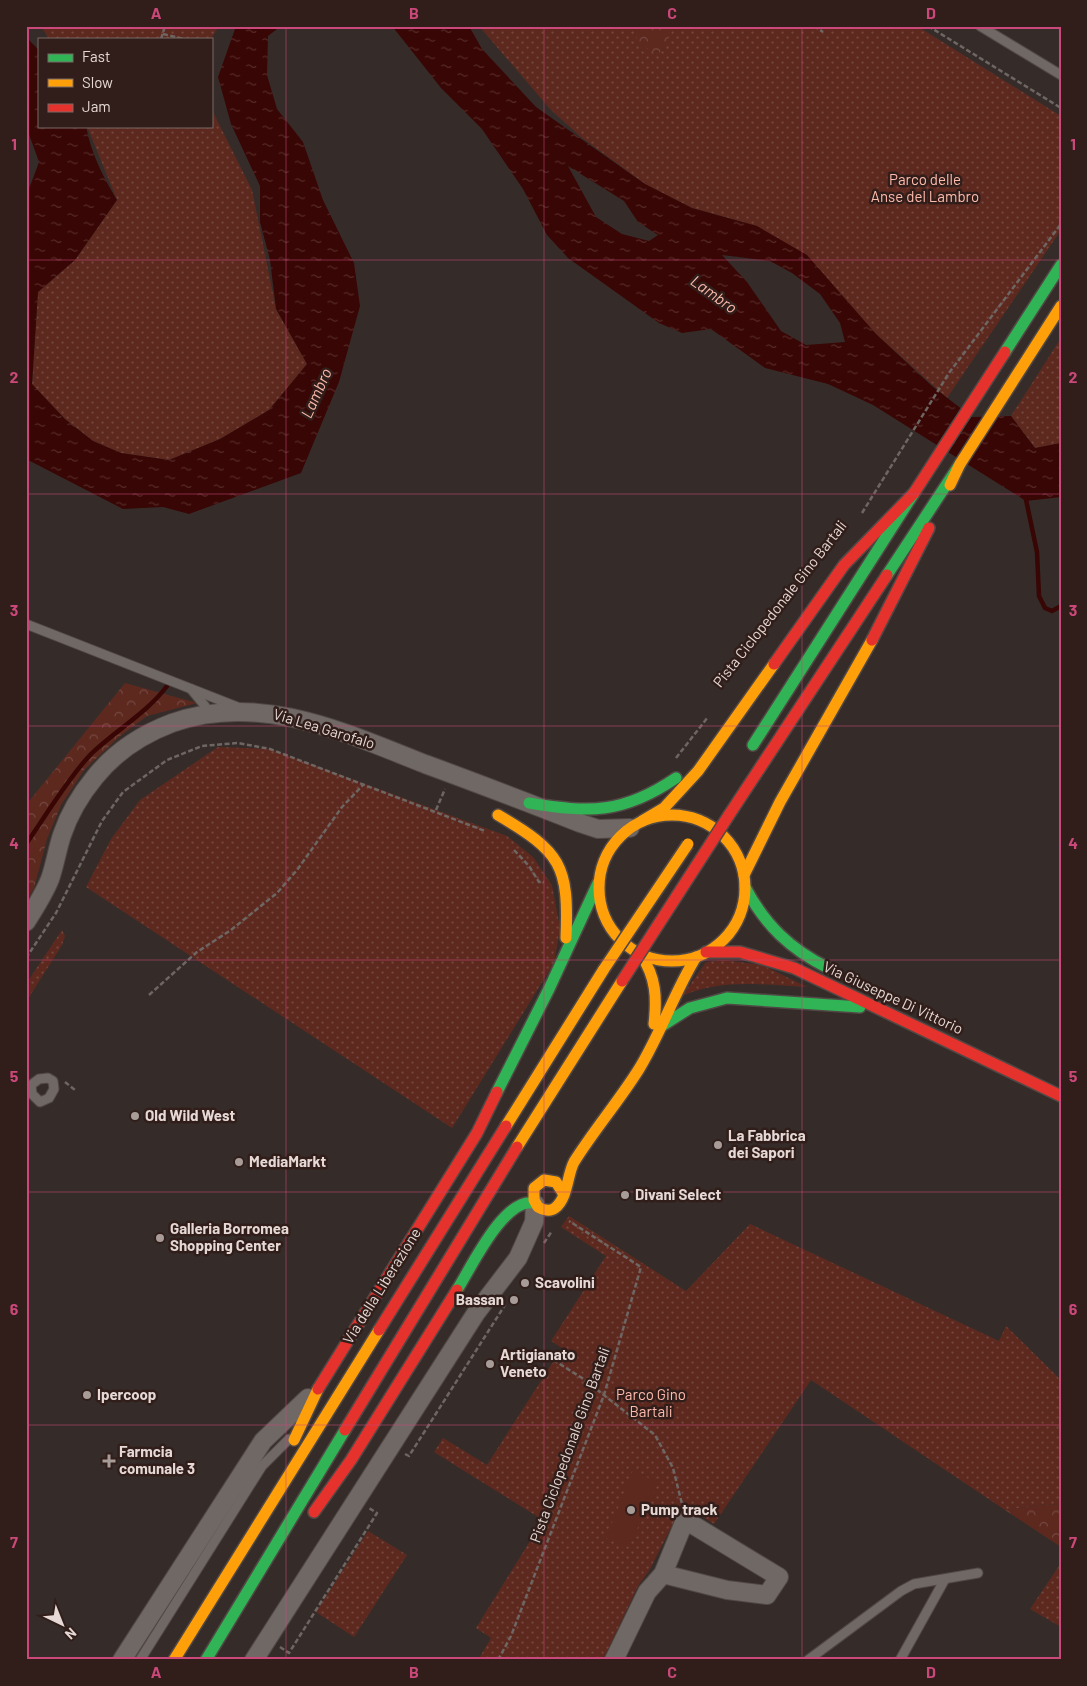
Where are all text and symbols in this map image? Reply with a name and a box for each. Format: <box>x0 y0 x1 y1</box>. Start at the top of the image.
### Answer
text: A <box>151 3 162 22</box>
text: B <box>409 3 419 22</box>
text: C <box>667 3 677 22</box>
text: D <box>926 3 936 22</box>
legend <box>38 38 212 128</box>
text: Fast <box>82 47 110 65</box>
text: Slow <box>82 73 113 91</box>
text: Jam <box>82 97 111 115</box>
text: 1 <box>11 134 17 153</box>
text: 1 <box>1070 134 1076 153</box>
park label: Parco delle Anse del Lambro <box>871 170 979 205</box>
water label: Lambro <box>687 270 741 317</box>
water label: Lambro <box>296 365 335 421</box>
text: 2 <box>10 367 19 386</box>
text: 2 <box>1069 367 1078 386</box>
street label: Pista Ciclopedonale Gino Bartali <box>709 517 850 690</box>
text: 3 <box>10 600 18 619</box>
text: 3 <box>1069 600 1077 619</box>
street label: Via Lea Garofalo <box>271 704 377 752</box>
text: 4 <box>9 833 19 852</box>
text: 4 <box>1068 833 1078 852</box>
street label: Via Giuseppe Di Vittorio <box>821 957 966 1037</box>
text: 5 <box>10 1066 19 1085</box>
text: 5 <box>1069 1066 1078 1085</box>
place label: Old Wild West <box>145 1106 235 1124</box>
marker: Old Wild West <box>129 1110 141 1122</box>
place label: La Fabbrica dei Sapori <box>728 1126 806 1161</box>
marker: La Fabbrica dei Sapori <box>712 1139 724 1151</box>
place label: MediaMarkt <box>249 1152 327 1170</box>
marker: MediaMarkt <box>233 1156 245 1168</box>
place label: Divani Select <box>635 1185 721 1203</box>
marker: Divani Select <box>619 1189 631 1201</box>
place label: Galleria Borromea Shopping Center <box>170 1219 289 1254</box>
street label: Via della Liberazione <box>338 1224 424 1347</box>
marker: Galleria Borromea Shopping Center <box>154 1232 166 1244</box>
place label: Scavolini <box>535 1273 595 1291</box>
marker: Scavolini <box>519 1277 531 1289</box>
place label: Bassan <box>456 1290 504 1308</box>
marker: Bassan <box>508 1294 520 1306</box>
text: 6 <box>10 1299 19 1318</box>
text: 6 <box>1069 1299 1078 1318</box>
place label: Artigianato Veneto <box>500 1345 575 1380</box>
street label: Pista Ciclopedonale Gino Bartali <box>525 1345 613 1545</box>
marker: Artigianato Veneto <box>484 1358 496 1370</box>
place label: Ipercoop <box>97 1385 156 1403</box>
park label: Parco Gino Bartali <box>616 1385 686 1420</box>
marker: Ipercoop <box>81 1389 93 1401</box>
place label: Farmcia comunale 3 <box>119 1442 195 1477</box>
marker: Farmcia comunale 3 <box>103 1455 115 1467</box>
place label: Pump track <box>641 1500 718 1518</box>
marker: Pump track <box>625 1504 637 1516</box>
text: 7 <box>10 1532 18 1551</box>
text: 7 <box>1069 1532 1077 1551</box>
north arrow <box>38 1598 88 1648</box>
text: N <box>62 1624 80 1643</box>
text: A <box>151 1662 162 1681</box>
text: B <box>409 1662 419 1681</box>
text: C <box>667 1662 677 1681</box>
text: D <box>926 1662 936 1681</box>

